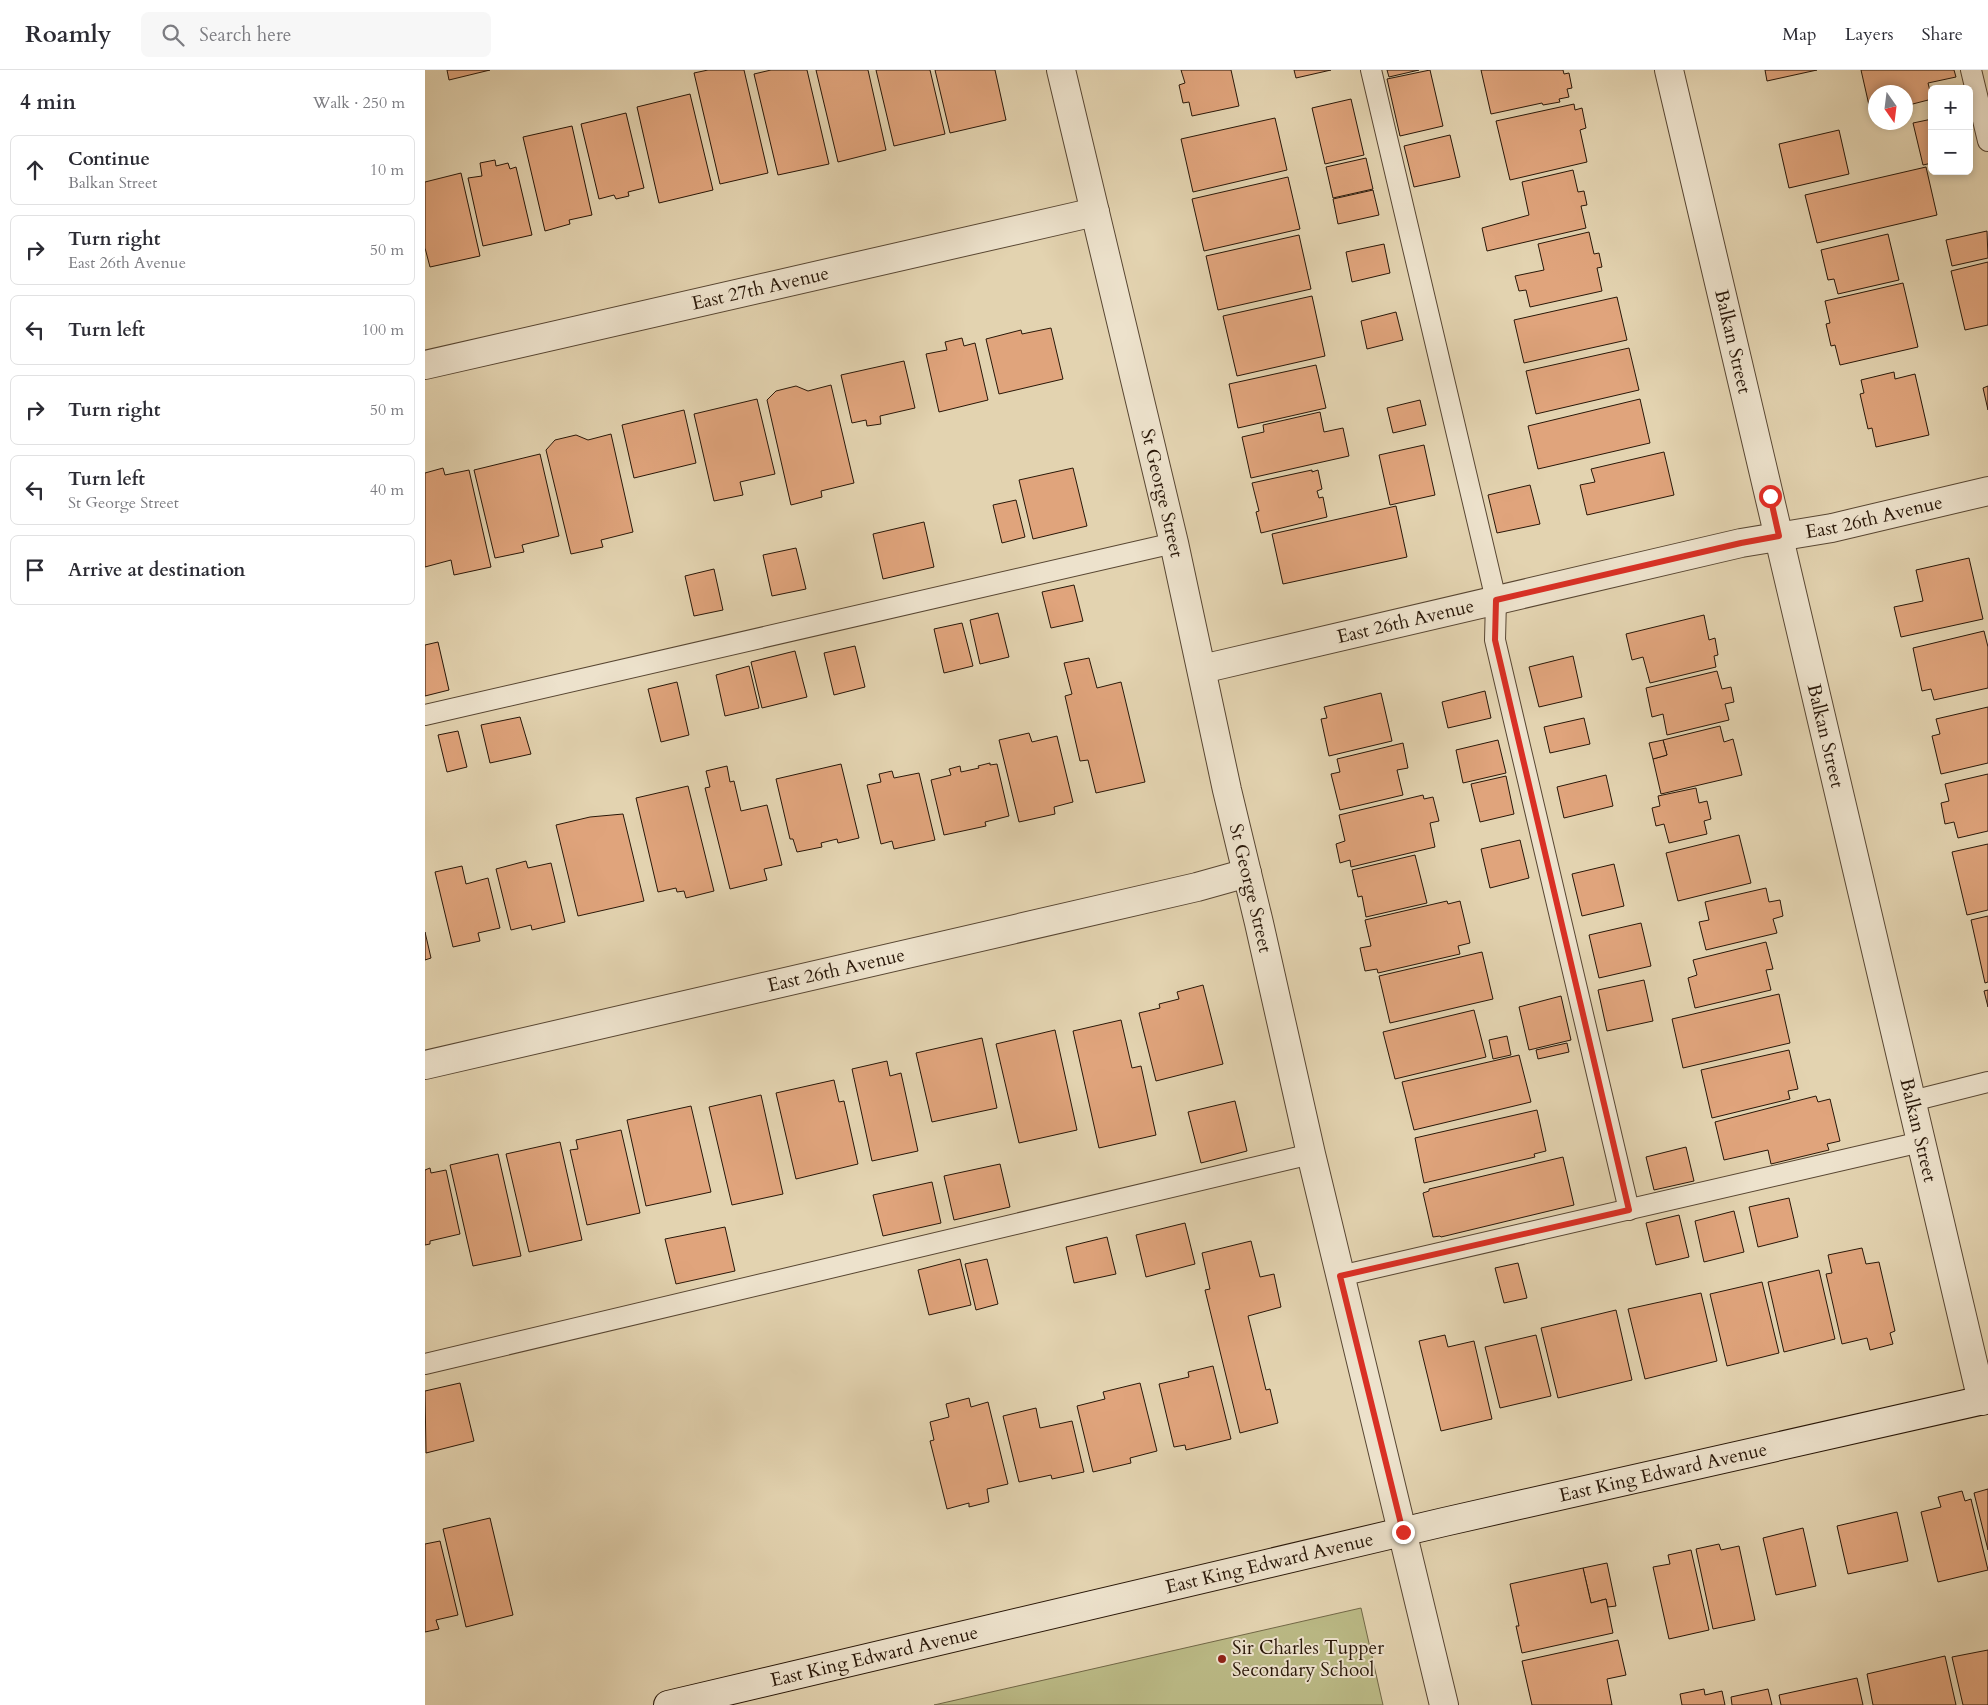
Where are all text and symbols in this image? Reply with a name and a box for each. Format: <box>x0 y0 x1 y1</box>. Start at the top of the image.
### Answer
search box <box>141 12 491 57</box>
text: Roamly <box>25 18 111 51</box>
icon: search <box>159 21 187 49</box>
text: Search here <box>199 22 291 48</box>
text: Map <box>1782 22 1817 47</box>
text: Layers <box>1845 22 1894 47</box>
text: Share <box>1922 22 1963 47</box>
north arrow <box>1868 85 1913 130</box>
map controls <box>1928 85 1973 175</box>
button: + <box>1928 85 1973 130</box>
text: 4 min <box>20 88 76 117</box>
text: Walk · 250 m <box>313 92 405 114</box>
button: − <box>1928 130 1973 175</box>
text: Continue <box>68 146 150 172</box>
icon: ahead <box>21 156 49 184</box>
text: 10 m <box>370 159 404 181</box>
text: Balkan Street <box>68 172 157 194</box>
text: Turn right <box>68 226 160 252</box>
icon: right <box>21 236 49 264</box>
text: 50 m <box>370 239 404 261</box>
text: East 26th Avenue <box>68 252 186 274</box>
street label: East 27th Avenue <box>689 260 832 317</box>
street label: Balkan Street <box>1708 287 1758 396</box>
icon: left <box>21 316 49 344</box>
text: Turn left <box>68 317 145 343</box>
text: 100 m <box>362 319 404 341</box>
icon: right <box>21 396 49 424</box>
text: Turn right <box>68 397 160 423</box>
text: 50 m <box>370 399 404 421</box>
street label: St George Street <box>1134 426 1190 560</box>
text: Turn left <box>68 466 145 492</box>
icon: left <box>21 476 49 504</box>
text: 40 m <box>370 479 404 501</box>
route start <box>1759 485 1782 508</box>
street label: East 26th Avenue <box>1803 489 1945 545</box>
text: St George Street <box>68 492 179 514</box>
icon: arrive <box>21 556 49 584</box>
text: Arrive at destination <box>68 557 245 583</box>
street label: East 26th Avenue <box>1334 593 1477 650</box>
street label: Balkan Street <box>1801 681 1850 790</box>
street label: St George Street <box>1223 821 1278 955</box>
street label: East 26th Avenue <box>765 942 907 999</box>
street label: Balkan Street <box>1893 1075 1943 1185</box>
street label: East King Edward Avenue <box>1557 1436 1770 1509</box>
route end <box>1392 1521 1415 1544</box>
street label: East King Edward Avenue <box>1163 1526 1376 1600</box>
street label: East King Edward Avenue <box>768 1619 981 1693</box>
place label: Sir Charles Tupper Secondary School <box>1232 1635 1384 1683</box>
marker: Sir Charles Tupper Secondary School <box>1216 1653 1228 1665</box>

